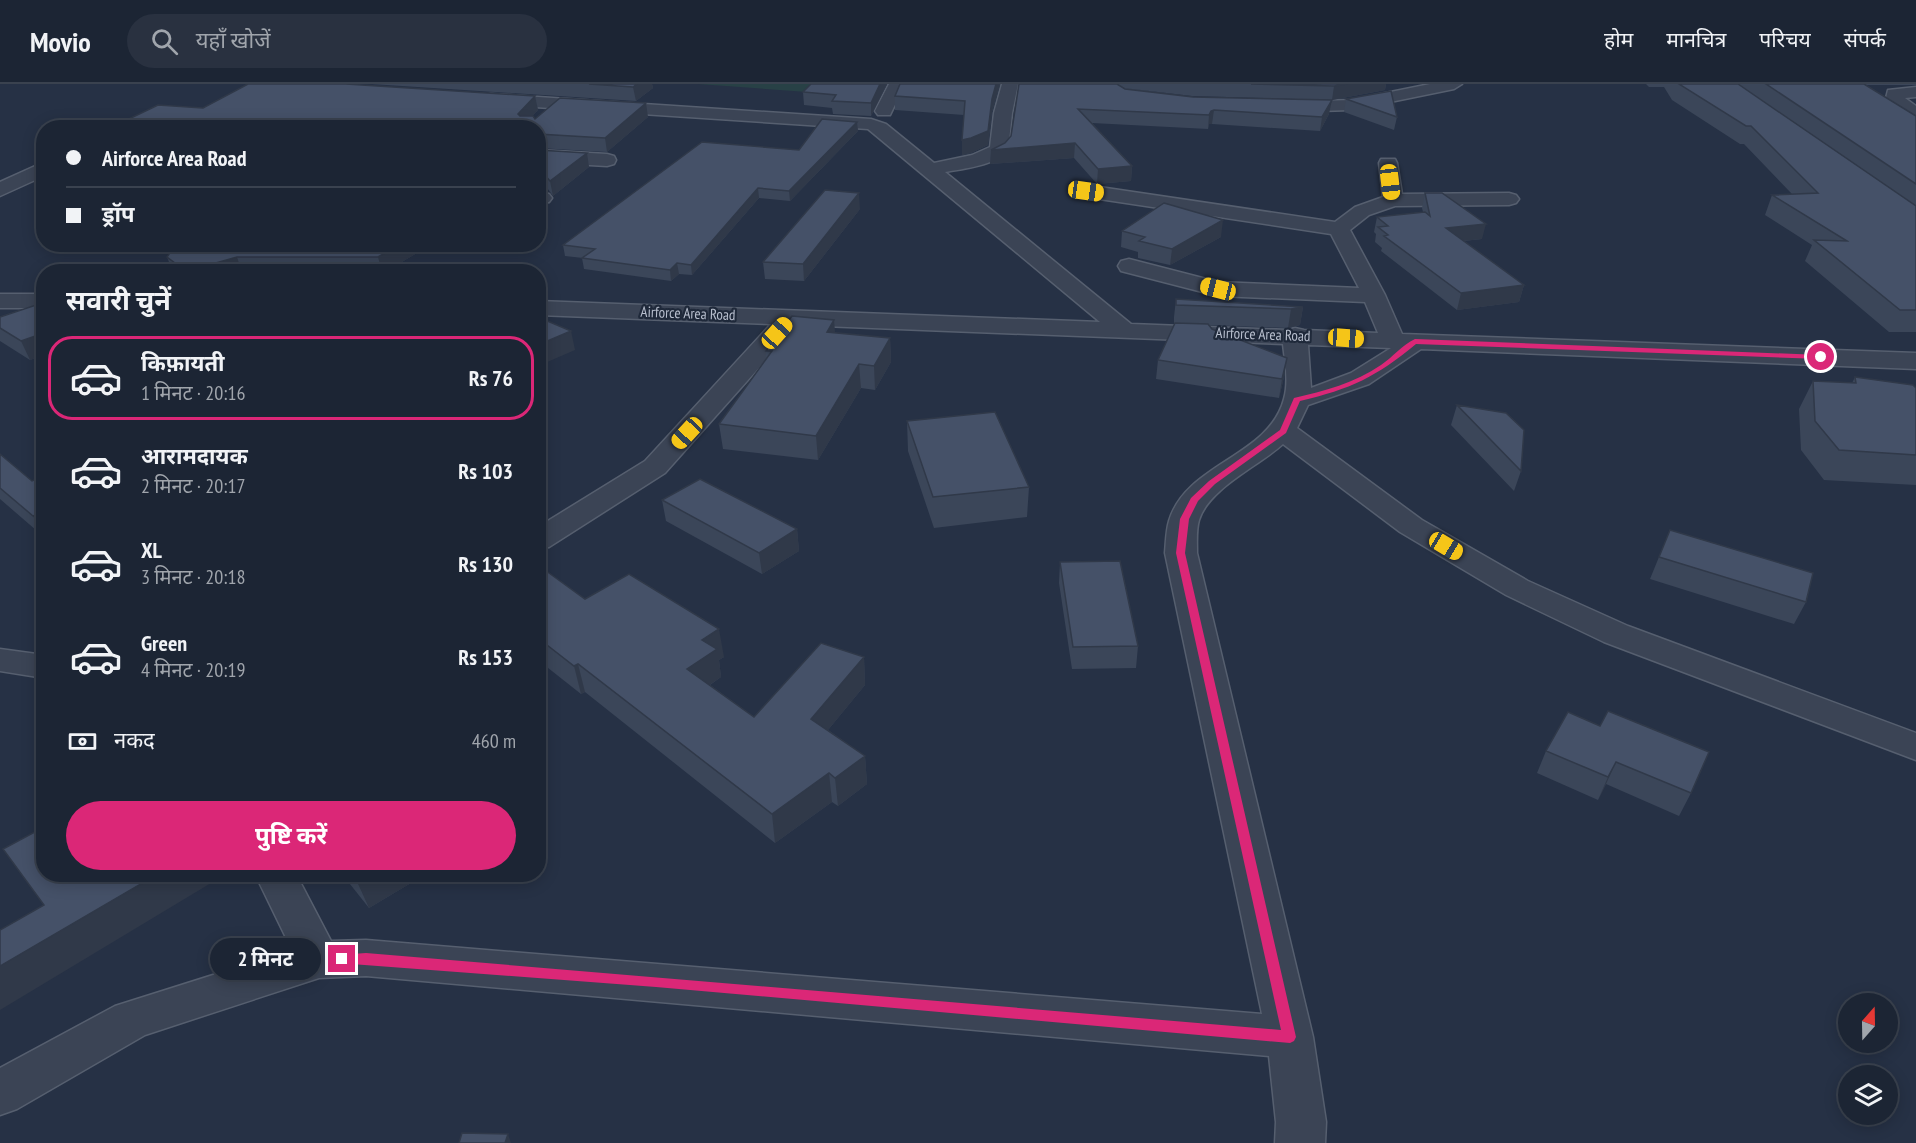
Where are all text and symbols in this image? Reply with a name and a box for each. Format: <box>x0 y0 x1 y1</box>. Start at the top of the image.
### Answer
search box <box>127 14 547 68</box>
text: Movio <box>30 23 91 60</box>
icon: search <box>148 25 181 58</box>
text: यहाँ खोजें <box>196 26 271 54</box>
text: होम <box>1604 26 1633 53</box>
text: मानचित्र <box>1666 26 1726 53</box>
text: परिचय <box>1759 26 1811 53</box>
text: संपर्क <box>1844 26 1886 53</box>
text: Airforce Area Road <box>102 144 246 172</box>
car <box>1379 163 1401 201</box>
car <box>1067 180 1105 202</box>
text: ड्रॉप <box>102 200 135 228</box>
car <box>1198 276 1238 302</box>
text: सवारी चुनें <box>66 283 171 317</box>
street label: Airforce Area Road <box>640 302 736 324</box>
car <box>758 314 796 352</box>
street label: Airforce Area Road <box>1215 323 1311 345</box>
car <box>1327 328 1365 348</box>
route start <box>1807 343 1834 370</box>
text: किफ़ायती <box>141 349 225 377</box>
icon: car <box>69 351 123 405</box>
text: Rs 76 <box>469 364 513 392</box>
text: 1 मिनट · 20:16 <box>141 380 245 406</box>
car <box>668 414 706 452</box>
text: आरामदायक <box>141 442 248 470</box>
icon: car <box>69 444 123 498</box>
text: Rs 103 <box>458 457 513 485</box>
text: 2 मिनट · 20:17 <box>141 473 245 499</box>
car <box>1426 529 1466 563</box>
text: XL <box>141 536 162 564</box>
icon: car <box>69 537 123 591</box>
text: Rs 130 <box>458 550 513 578</box>
text: 3 मिनट · 20:18 <box>141 564 245 590</box>
text: Green <box>141 629 187 657</box>
icon: car <box>69 630 123 684</box>
text: Rs 153 <box>458 643 513 671</box>
text: 4 मिनट · 20:19 <box>141 657 245 683</box>
icon: cash <box>66 725 99 758</box>
text: नकद <box>114 726 155 754</box>
text: 460 m <box>472 728 516 754</box>
button: पुष्टि करें <box>66 801 516 870</box>
callout: 2 मिनट <box>210 938 321 980</box>
route end <box>328 945 355 972</box>
text: 2 मिनट <box>238 946 293 972</box>
north arrow <box>1838 993 1898 1053</box>
map controls <box>1838 993 1898 1125</box>
button: layers <box>1838 1065 1898 1125</box>

